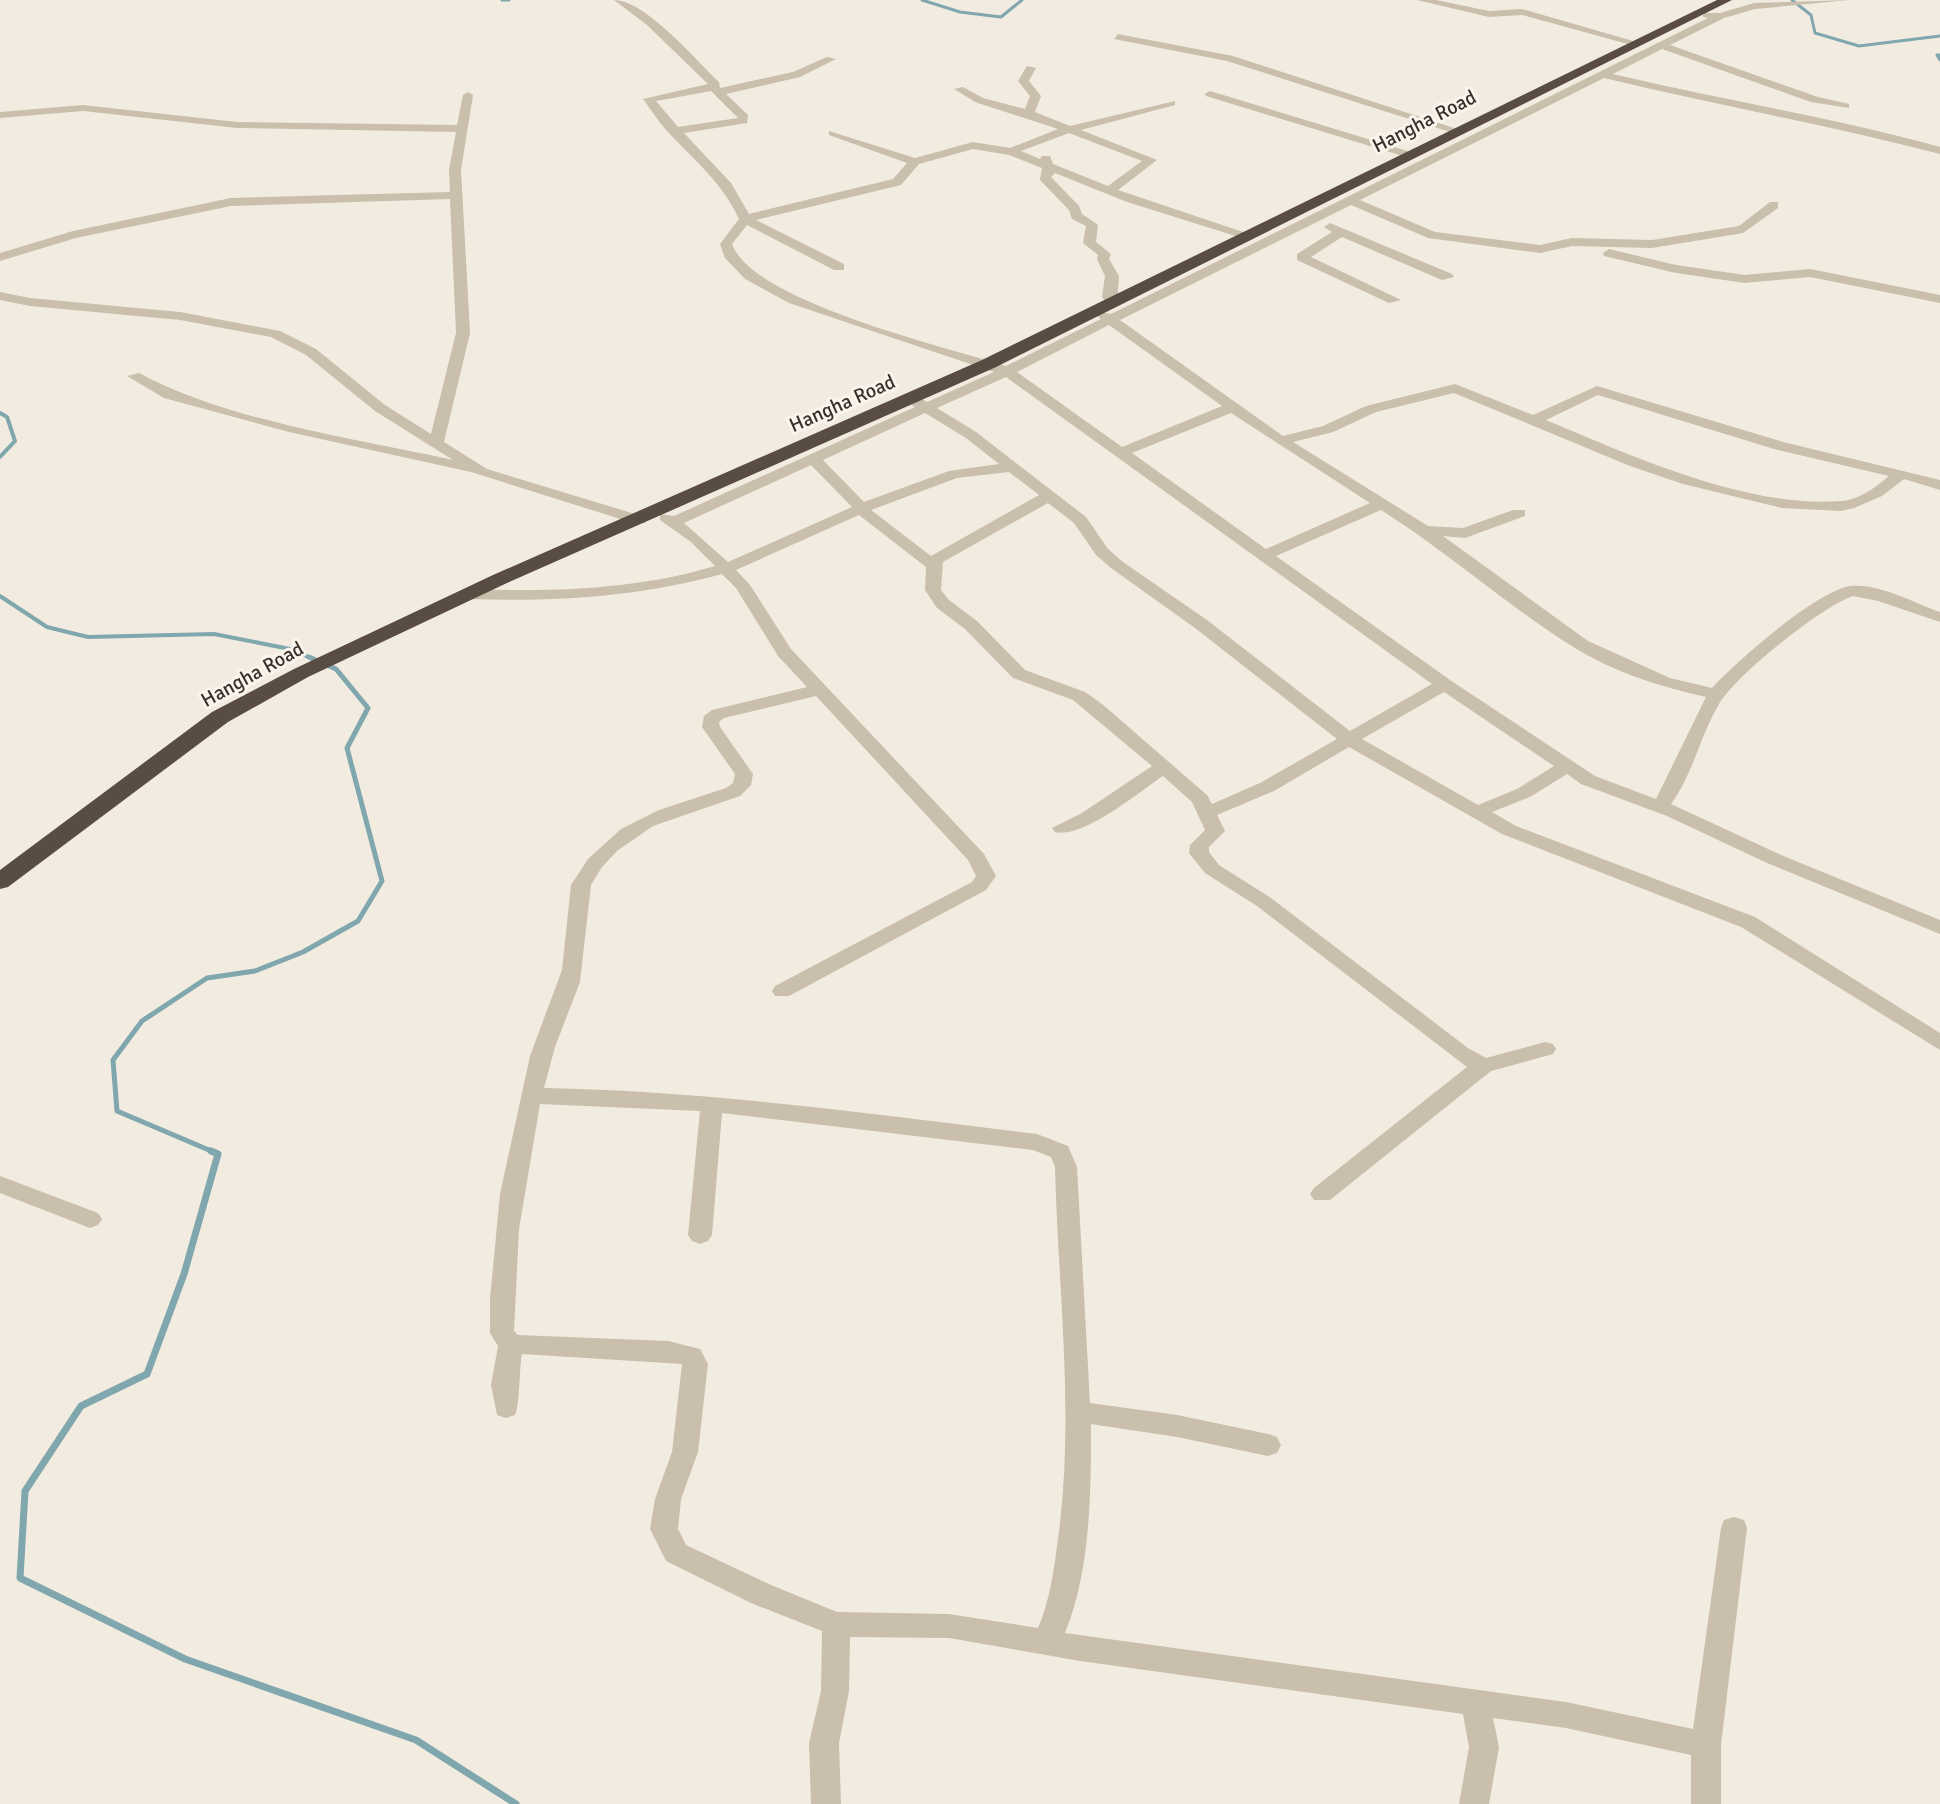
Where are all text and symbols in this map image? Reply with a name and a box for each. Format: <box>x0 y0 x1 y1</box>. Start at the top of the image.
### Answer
street label: Hangha Road <box>1368 85 1480 158</box>
street label: Hangha Road <box>785 369 899 438</box>
street label: Hangha Road <box>197 636 308 713</box>

